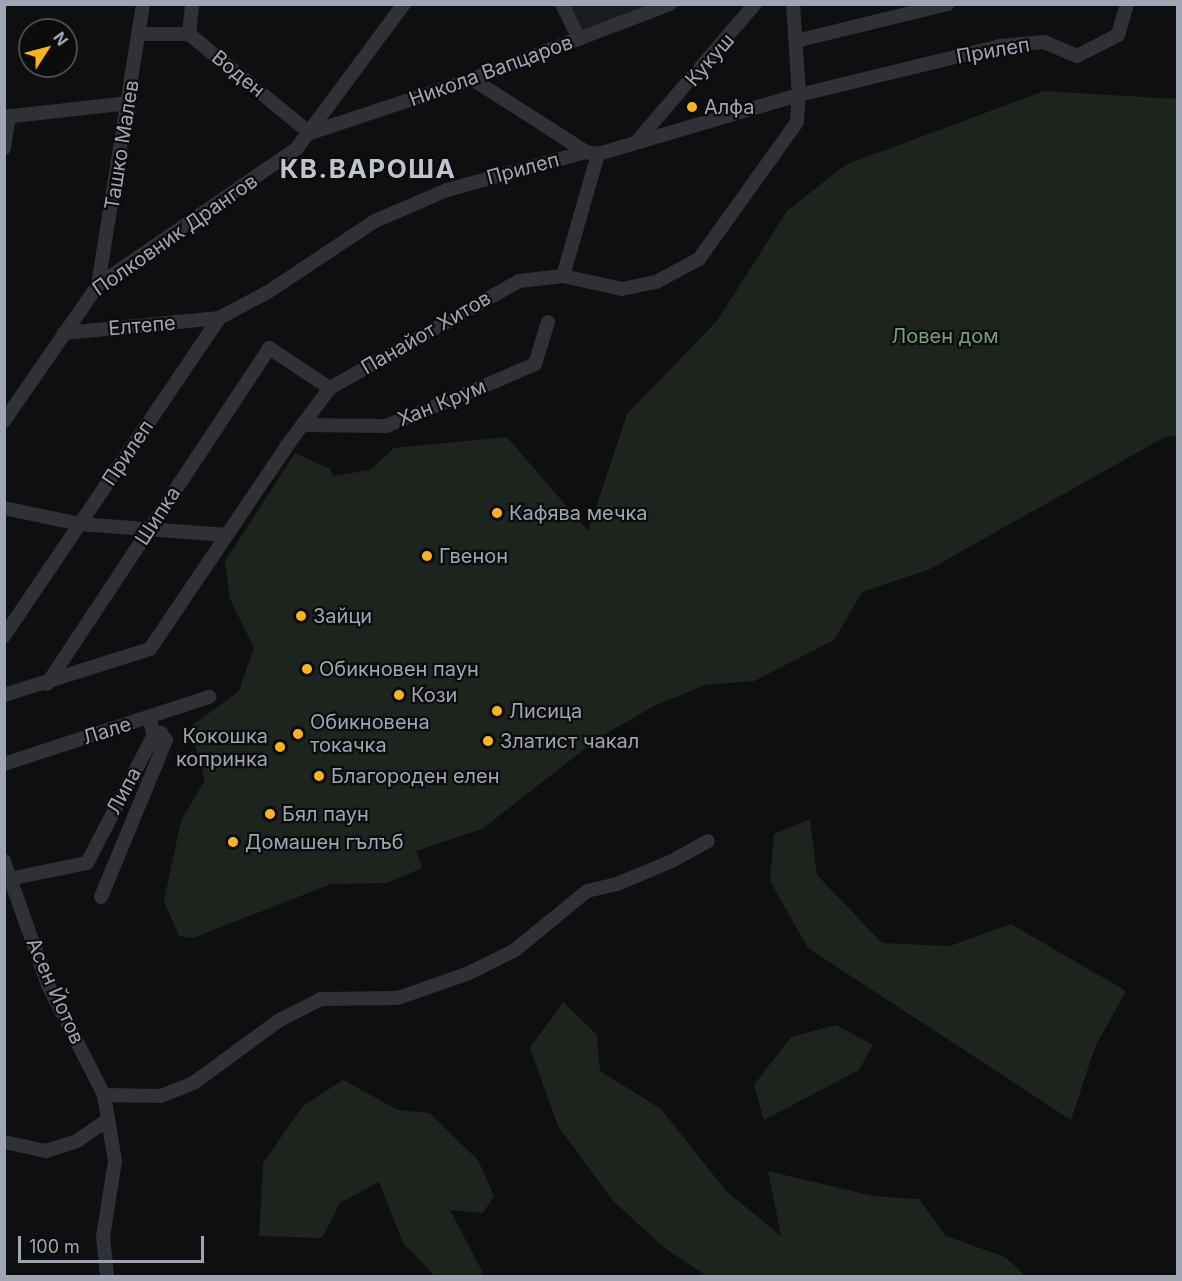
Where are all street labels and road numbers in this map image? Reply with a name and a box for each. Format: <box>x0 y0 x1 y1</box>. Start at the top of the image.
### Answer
street label: Кукуш <box>680 29 740 91</box>
street label: Никола Вапцаров <box>406 30 576 112</box>
street label: Прилеп <box>955 33 1031 69</box>
street label: Воден <box>207 45 269 103</box>
street label: Ташко Малев <box>100 78 144 212</box>
street label: Прилеп <box>484 148 562 190</box>
street label: Полковник Дрангов <box>88 169 262 301</box>
street label: Панайот Хитов <box>357 286 495 380</box>
street label: Елтепе <box>107 311 177 341</box>
street label: Хан Крум <box>394 374 490 432</box>
street label: Прилеп <box>97 416 159 490</box>
street label: Шипка <box>130 482 186 550</box>
street label: Лале <box>80 712 134 750</box>
street label: Липа <box>102 763 146 819</box>
street label: Асен Йотов <box>21 934 89 1048</box>

